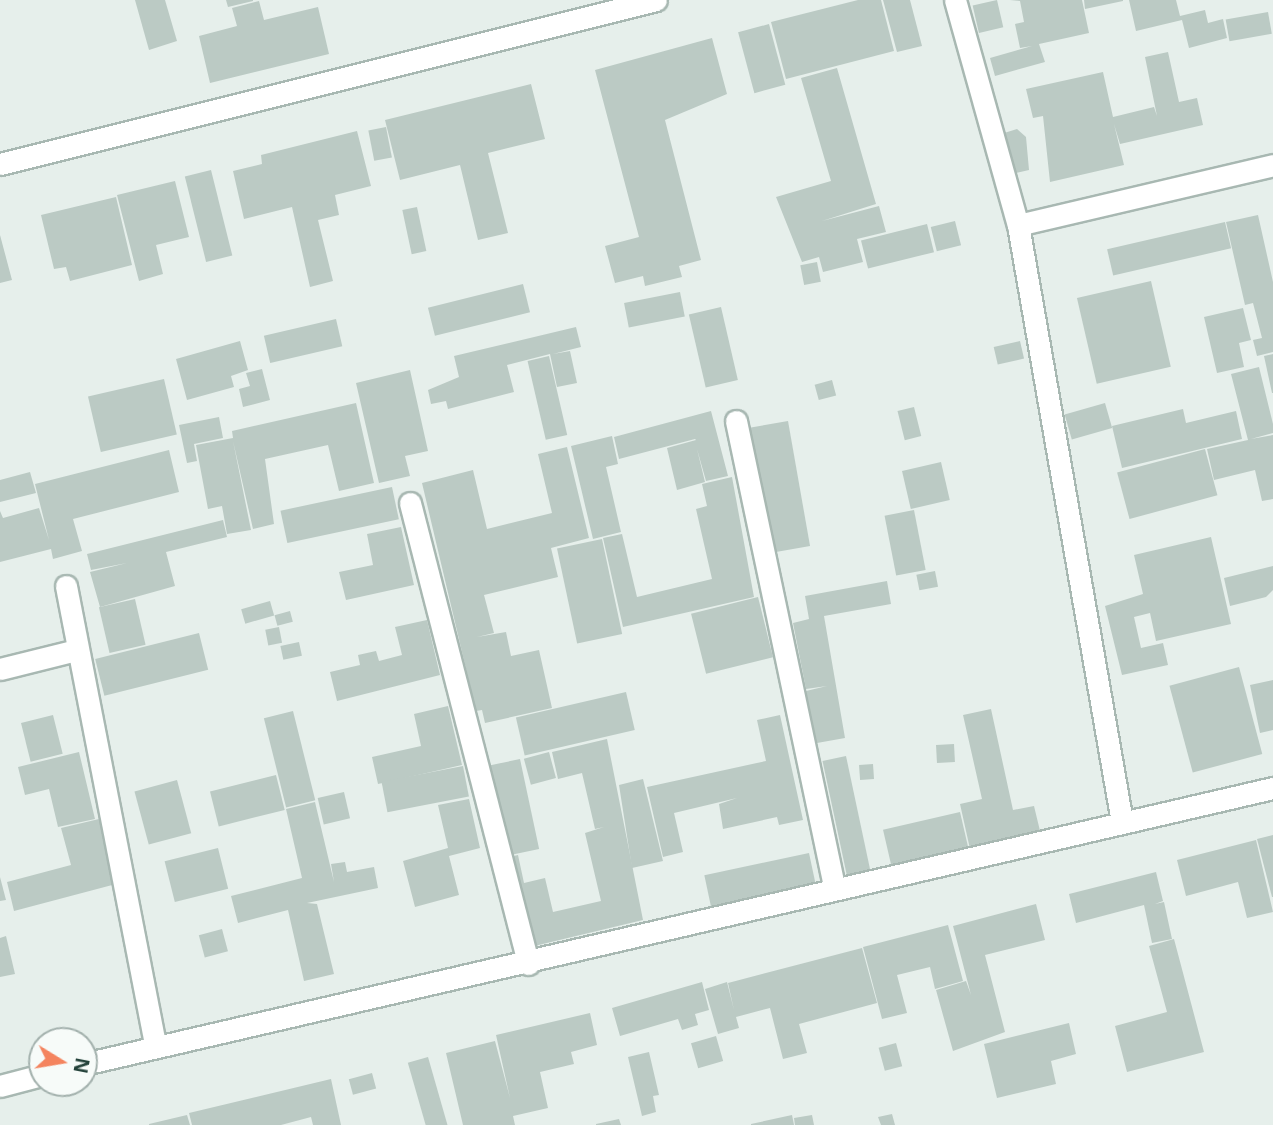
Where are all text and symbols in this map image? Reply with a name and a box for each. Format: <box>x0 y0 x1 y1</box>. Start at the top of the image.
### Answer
north arrow <box>28 1027 98 1097</box>
text: N <box>67 1056 96 1076</box>

